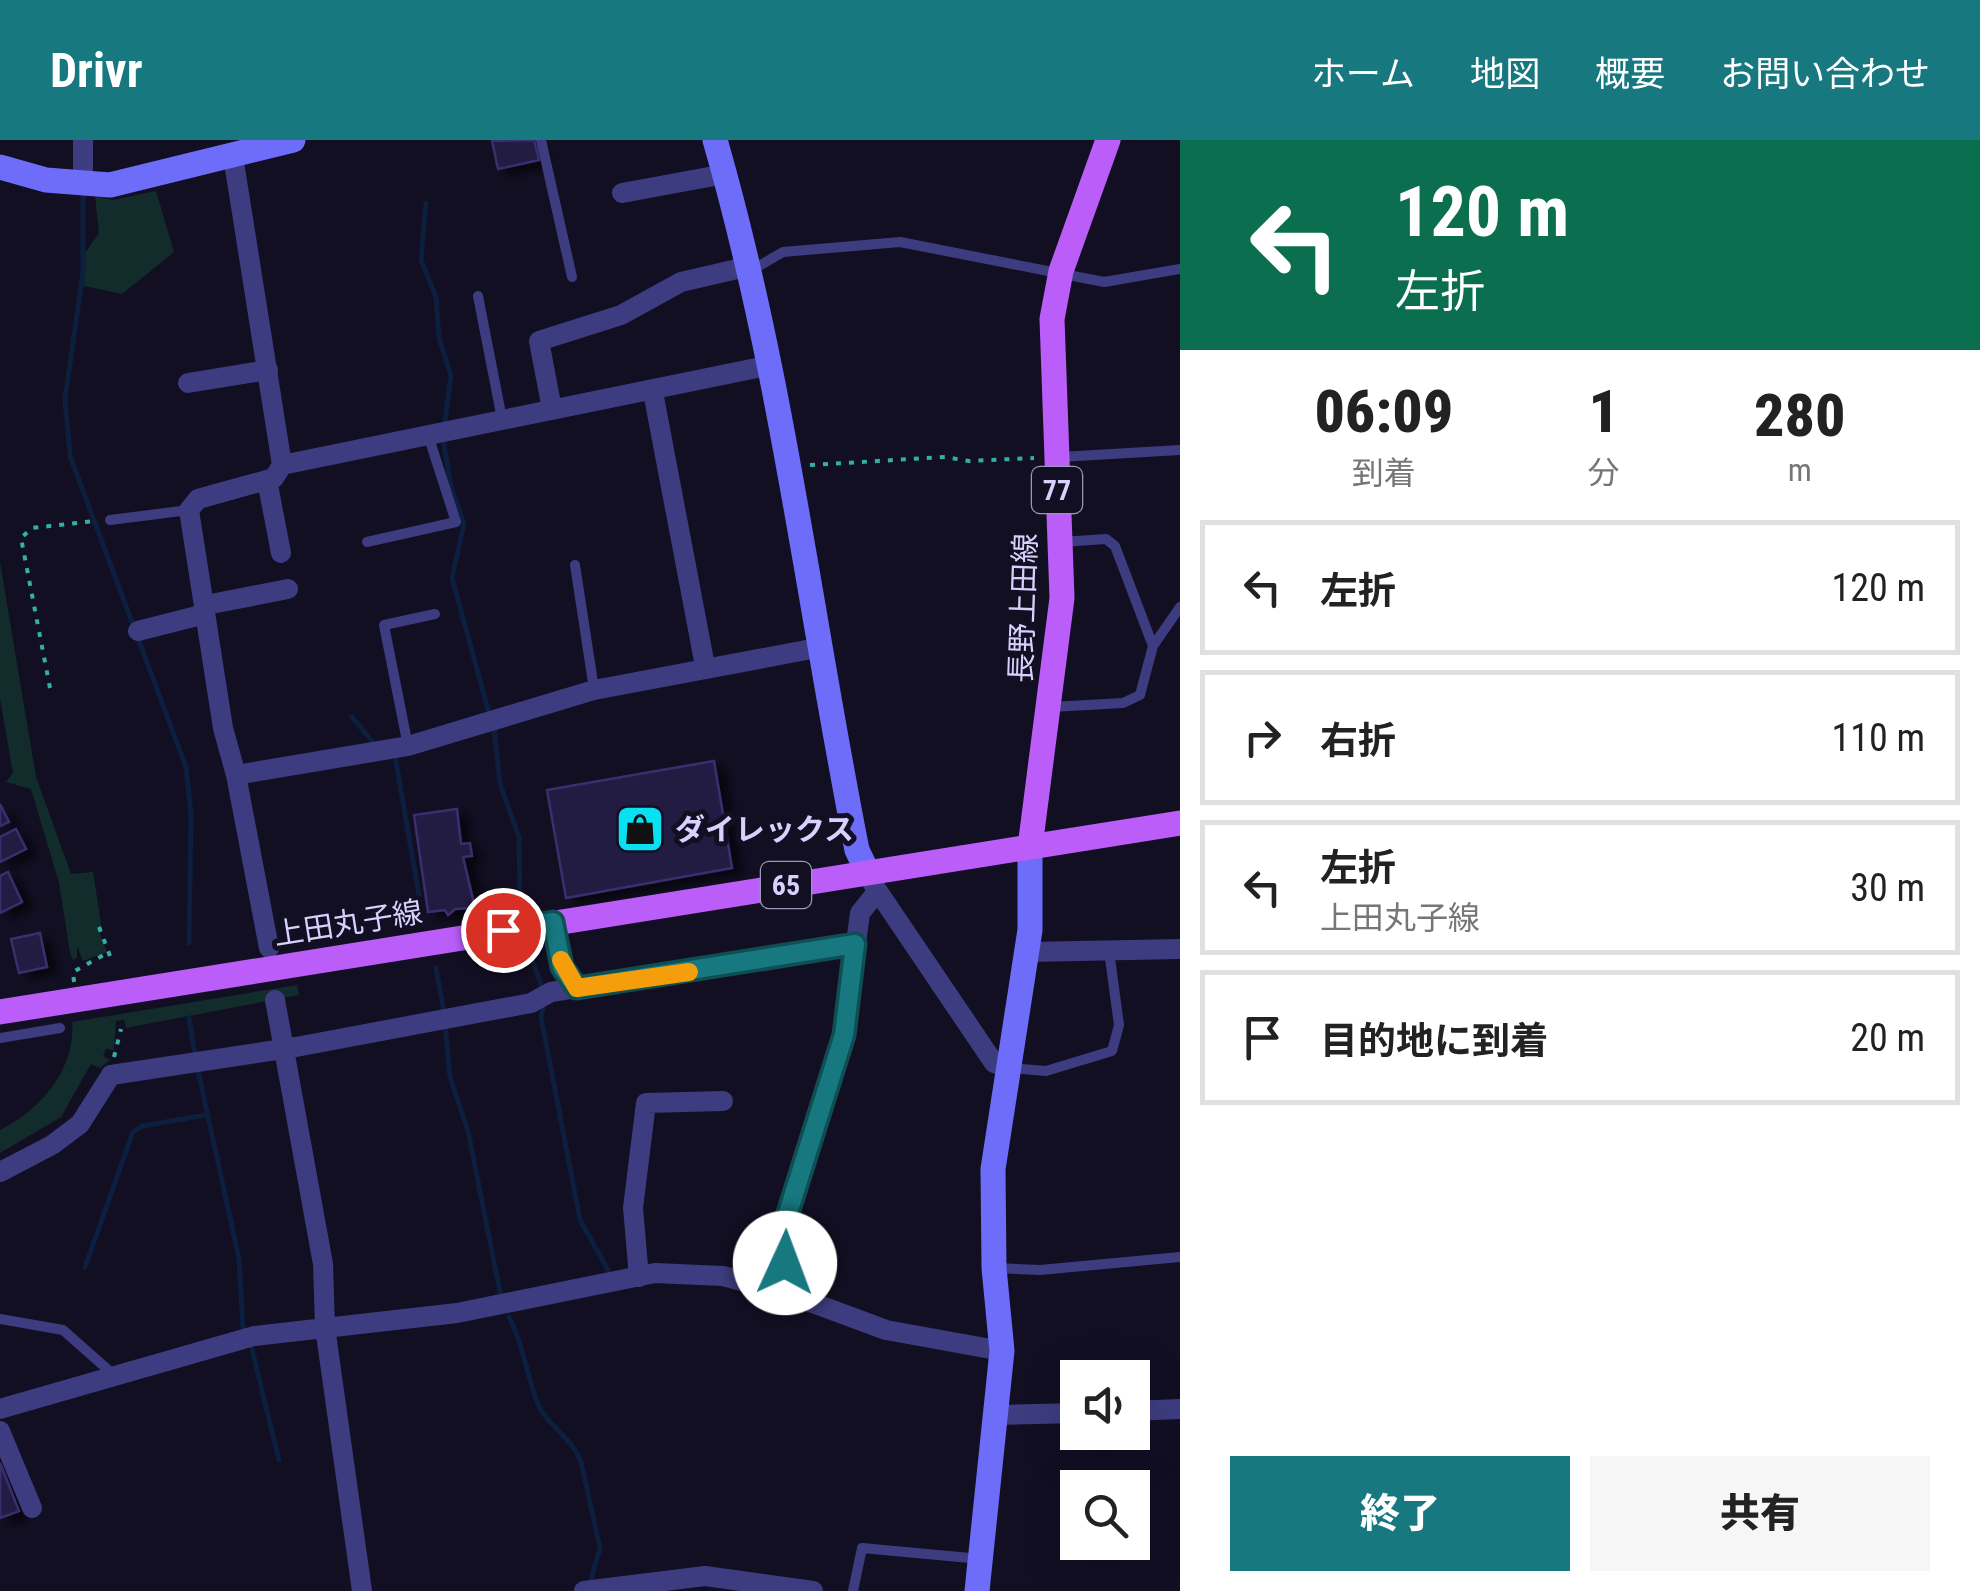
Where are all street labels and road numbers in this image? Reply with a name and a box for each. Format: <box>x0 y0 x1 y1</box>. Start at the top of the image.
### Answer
road number: 77 <box>1032 467 1082 513</box>
street label: 長野上田線 <box>1003 532 1043 684</box>
road number: 65 <box>761 862 811 908</box>
street label: 上田丸子線 <box>271 894 425 952</box>

